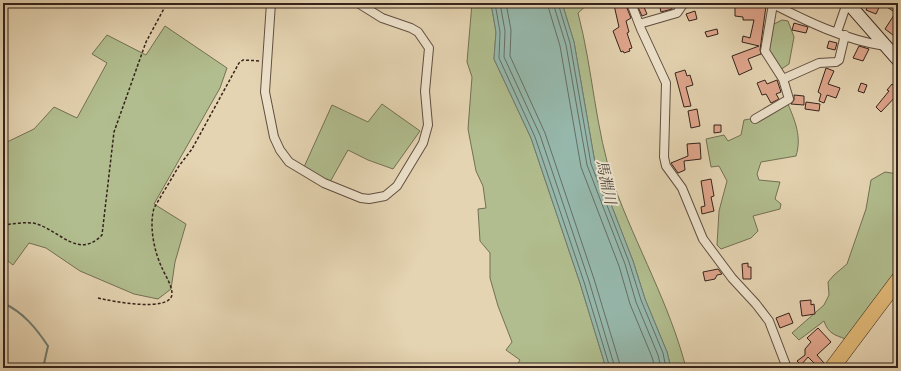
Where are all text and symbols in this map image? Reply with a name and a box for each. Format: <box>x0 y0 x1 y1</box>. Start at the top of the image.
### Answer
water label: 馬淵川 <box>593 158 620 208</box>

